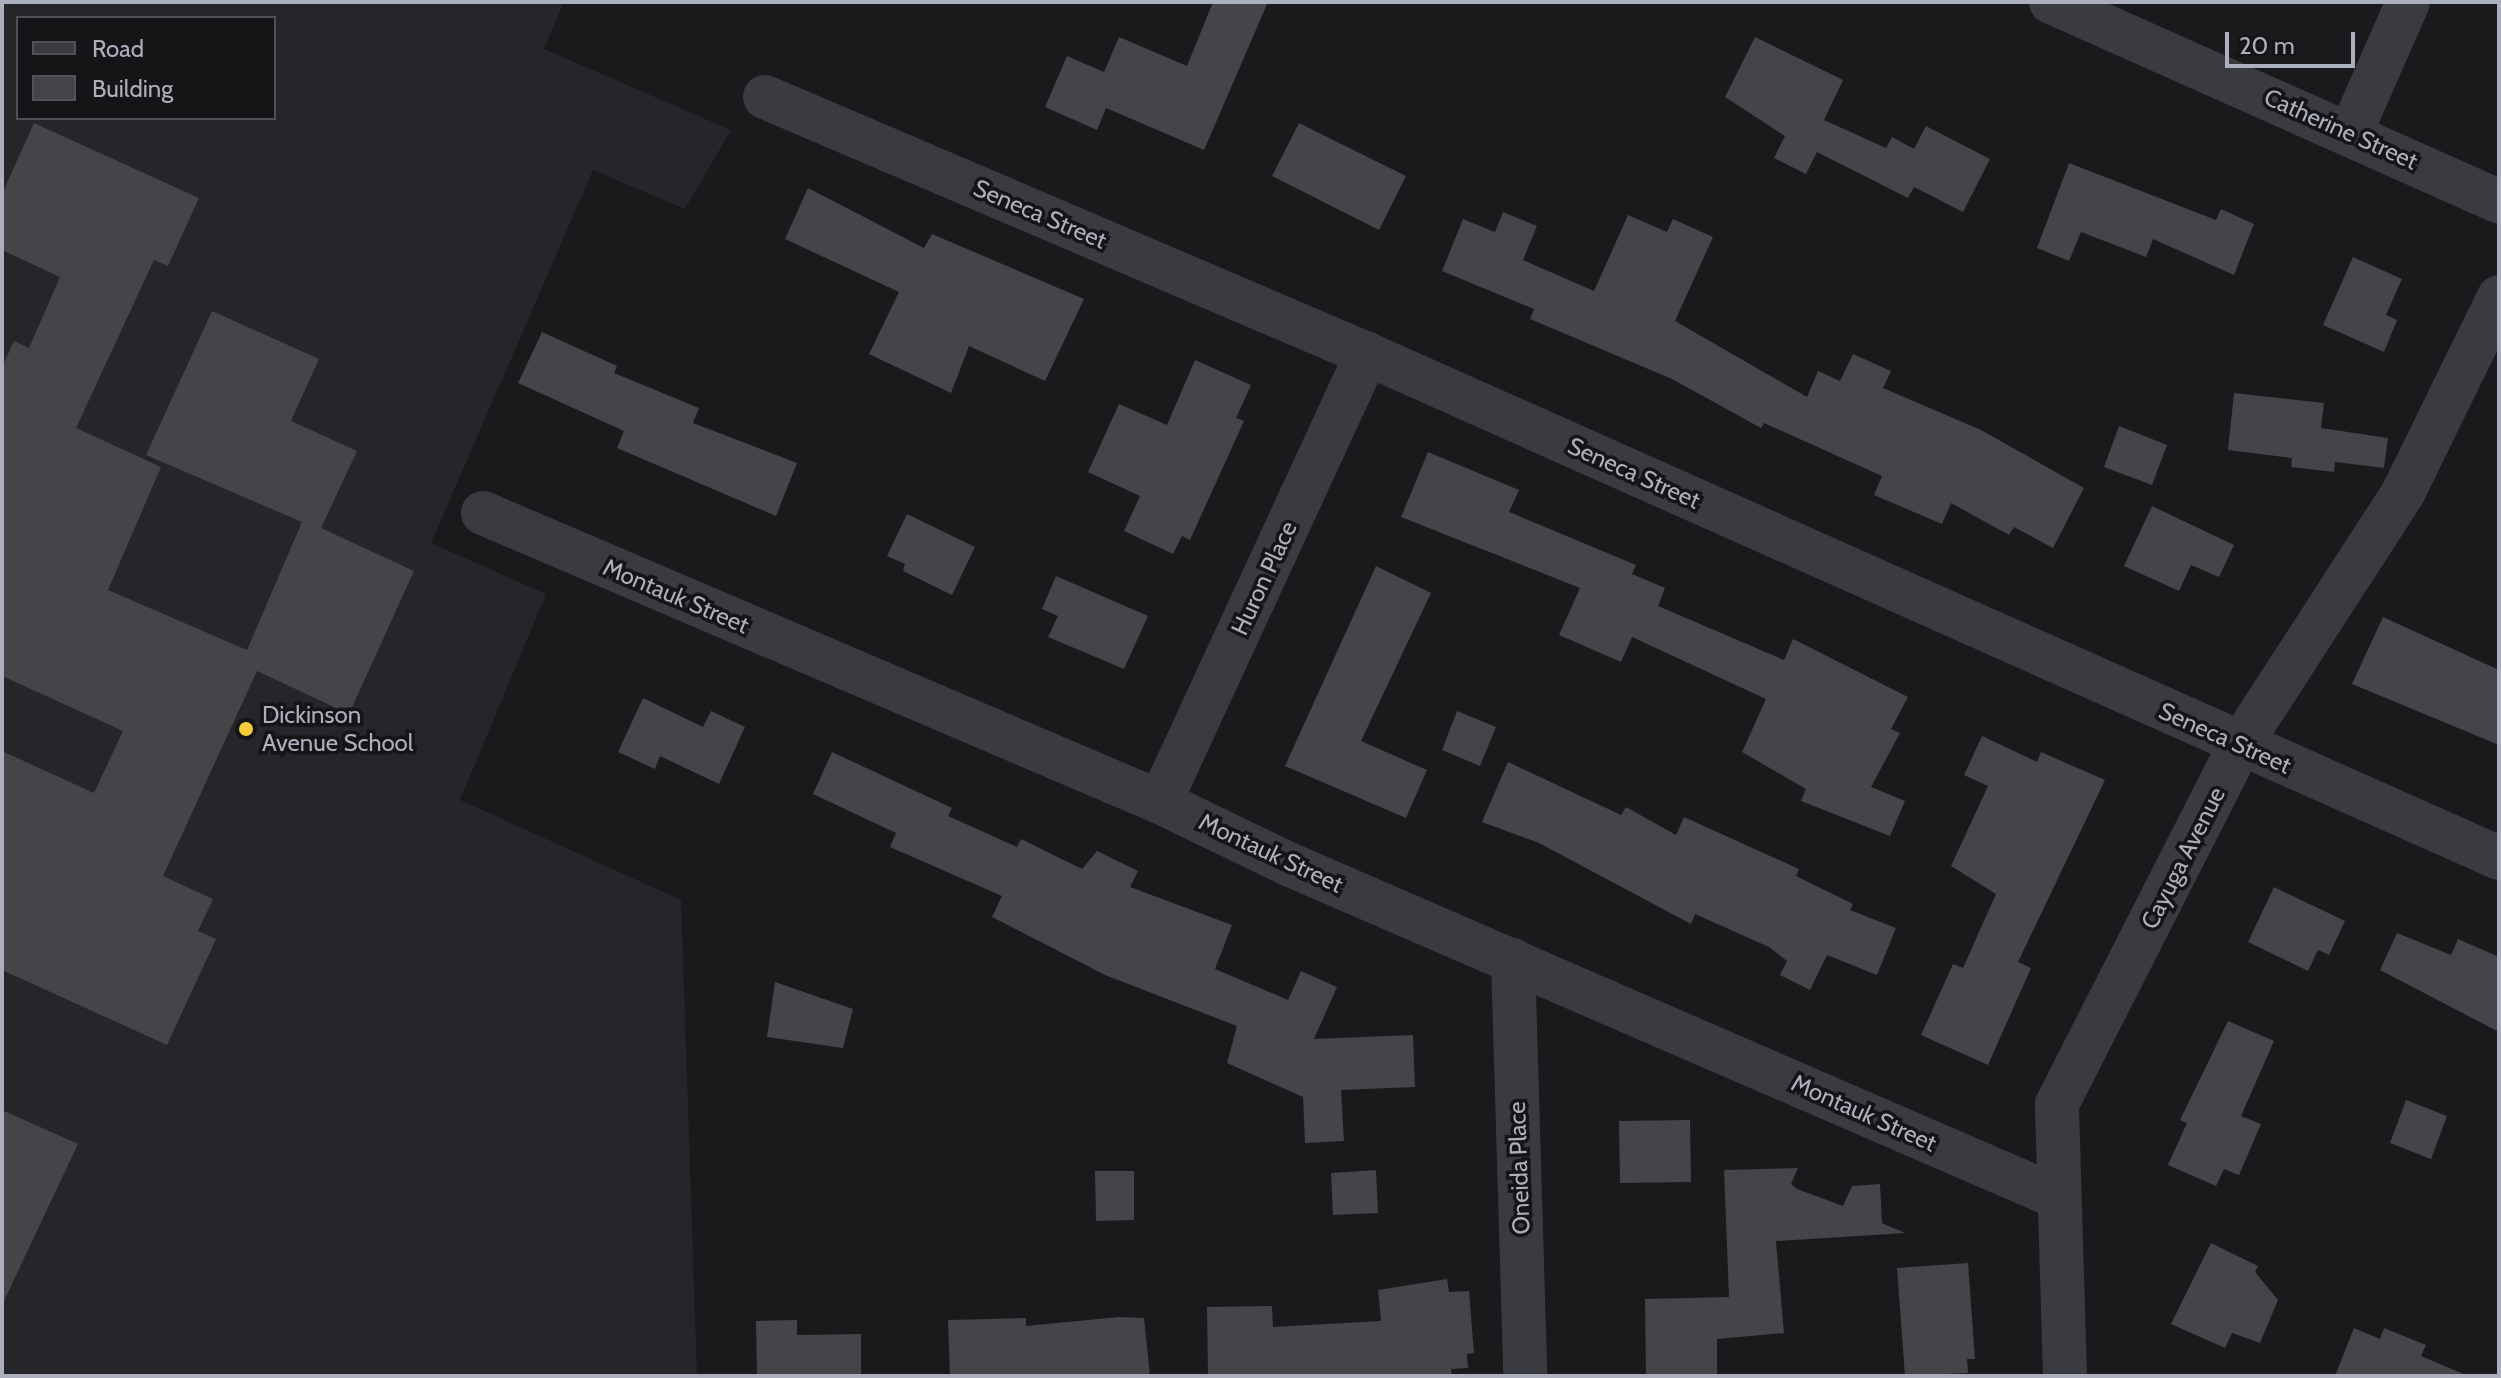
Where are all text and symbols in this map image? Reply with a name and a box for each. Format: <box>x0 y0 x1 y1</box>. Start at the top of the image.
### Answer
legend <box>16 16 276 120</box>
scale bar <box>2229 16 2359 66</box>
text: 20 m <box>2239 31 2295 60</box>
text: Road <box>92 34 144 63</box>
text: Building <box>92 74 173 103</box>
street label: Catherine Street <box>2260 82 2422 176</box>
street label: Seneca Street <box>969 173 1111 255</box>
street label: Seneca Street <box>1564 431 1704 515</box>
street label: Huron Place <box>1225 516 1303 640</box>
street label: Montauk Street <box>599 552 753 640</box>
street label: Seneca Street <box>2155 696 2295 780</box>
place label: Dickinson Avenue School <box>262 701 413 757</box>
marker: Dickinson Avenue School <box>237 720 255 738</box>
street label: Cayuga Avenue <box>2135 782 2231 934</box>
street label: Montauk Street <box>1194 807 1348 899</box>
street label: Montauk Street <box>1787 1068 1941 1158</box>
street label: Oneida Place <box>1502 1101 1536 1235</box>

